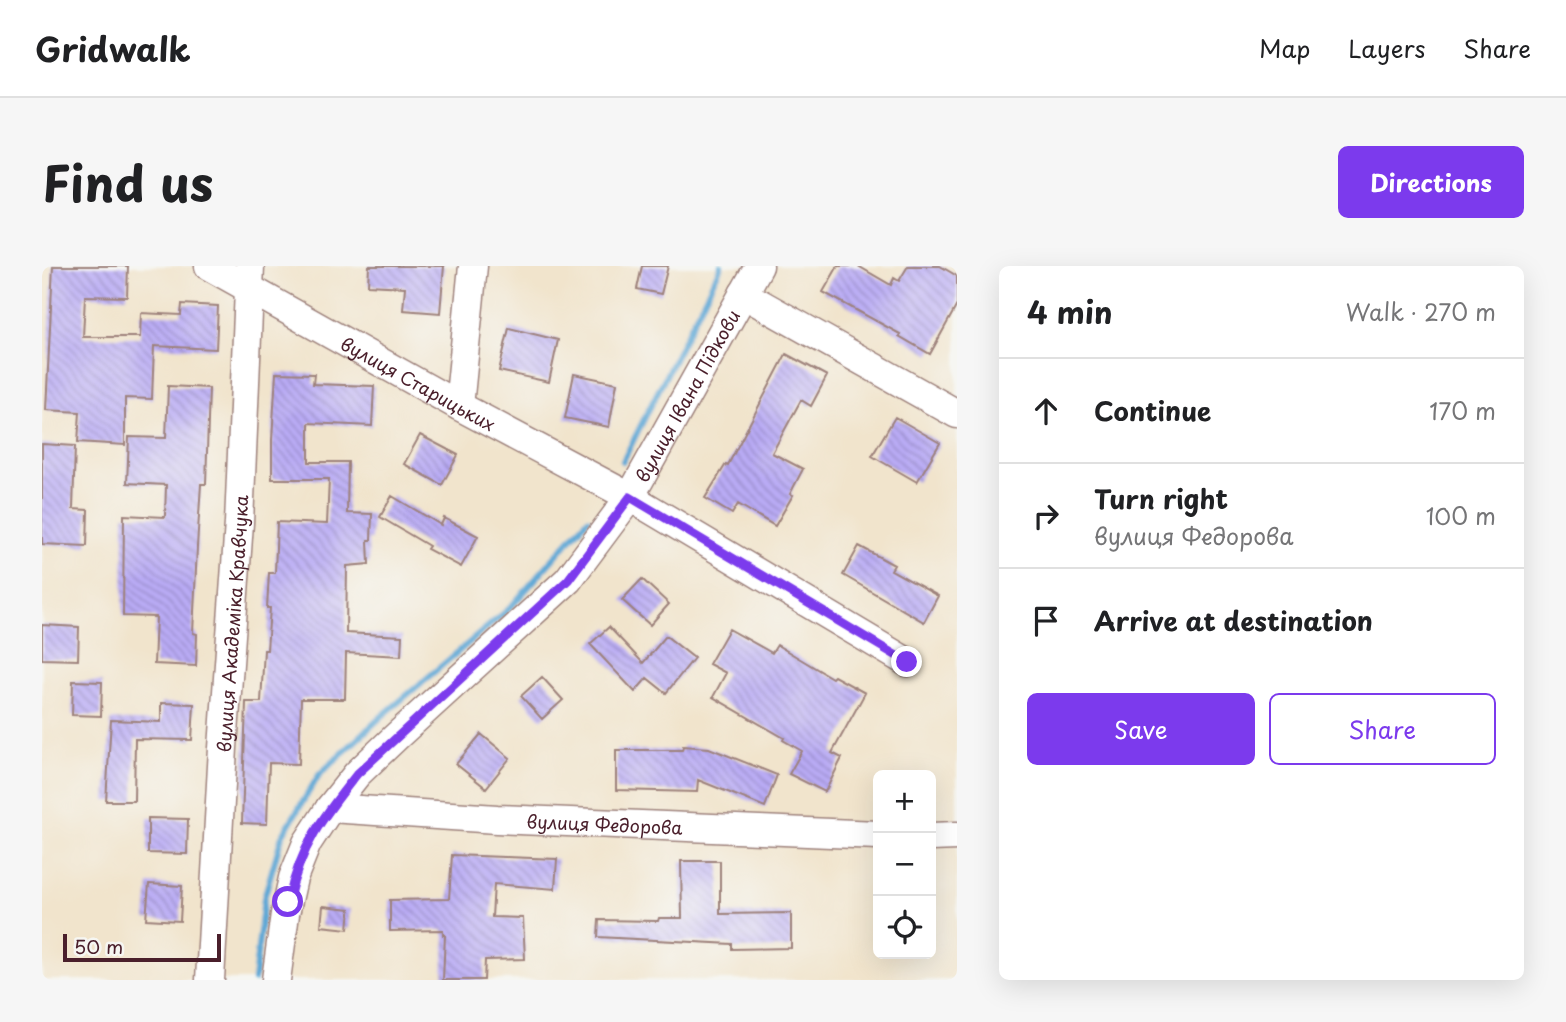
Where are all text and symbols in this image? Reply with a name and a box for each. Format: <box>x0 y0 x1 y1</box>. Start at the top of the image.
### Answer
text: Gridwalk <box>35 23 191 73</box>
text: Map <box>1259 30 1310 66</box>
text: Layers <box>1348 30 1425 66</box>
text: Share <box>1463 30 1531 66</box>
text: Find us <box>42 145 213 219</box>
button: Directions <box>1338 146 1524 218</box>
text: 4 min <box>1027 289 1113 334</box>
text: Walk · 270 m <box>1346 294 1496 329</box>
street label: вулиця Івана Підкови <box>628 304 746 487</box>
street label: вулиця Старицьких <box>336 329 501 437</box>
text: Continue <box>1094 391 1211 430</box>
icon: ahead <box>1027 392 1065 430</box>
text: 170 m <box>1429 393 1496 428</box>
text: Turn right <box>1094 479 1228 518</box>
street label: вулиця Академіка Кравчука <box>209 494 254 753</box>
icon: right <box>1027 497 1065 535</box>
text: 100 m <box>1426 498 1496 533</box>
text: вулиця Федорова <box>1094 518 1293 553</box>
text: Arrive at destination <box>1094 601 1373 640</box>
icon: arrive <box>1027 602 1065 640</box>
route end <box>891 646 922 677</box>
button: Save <box>1027 693 1255 765</box>
button: Share <box>1269 693 1496 765</box>
map controls <box>873 770 936 959</box>
button: + <box>873 770 936 833</box>
street label: вулиця Федорова <box>526 807 684 840</box>
button: − <box>873 833 936 896</box>
route start <box>272 886 303 917</box>
button: locate <box>873 896 936 959</box>
scale bar <box>63 931 220 963</box>
text: 50 m <box>74 932 123 960</box>

